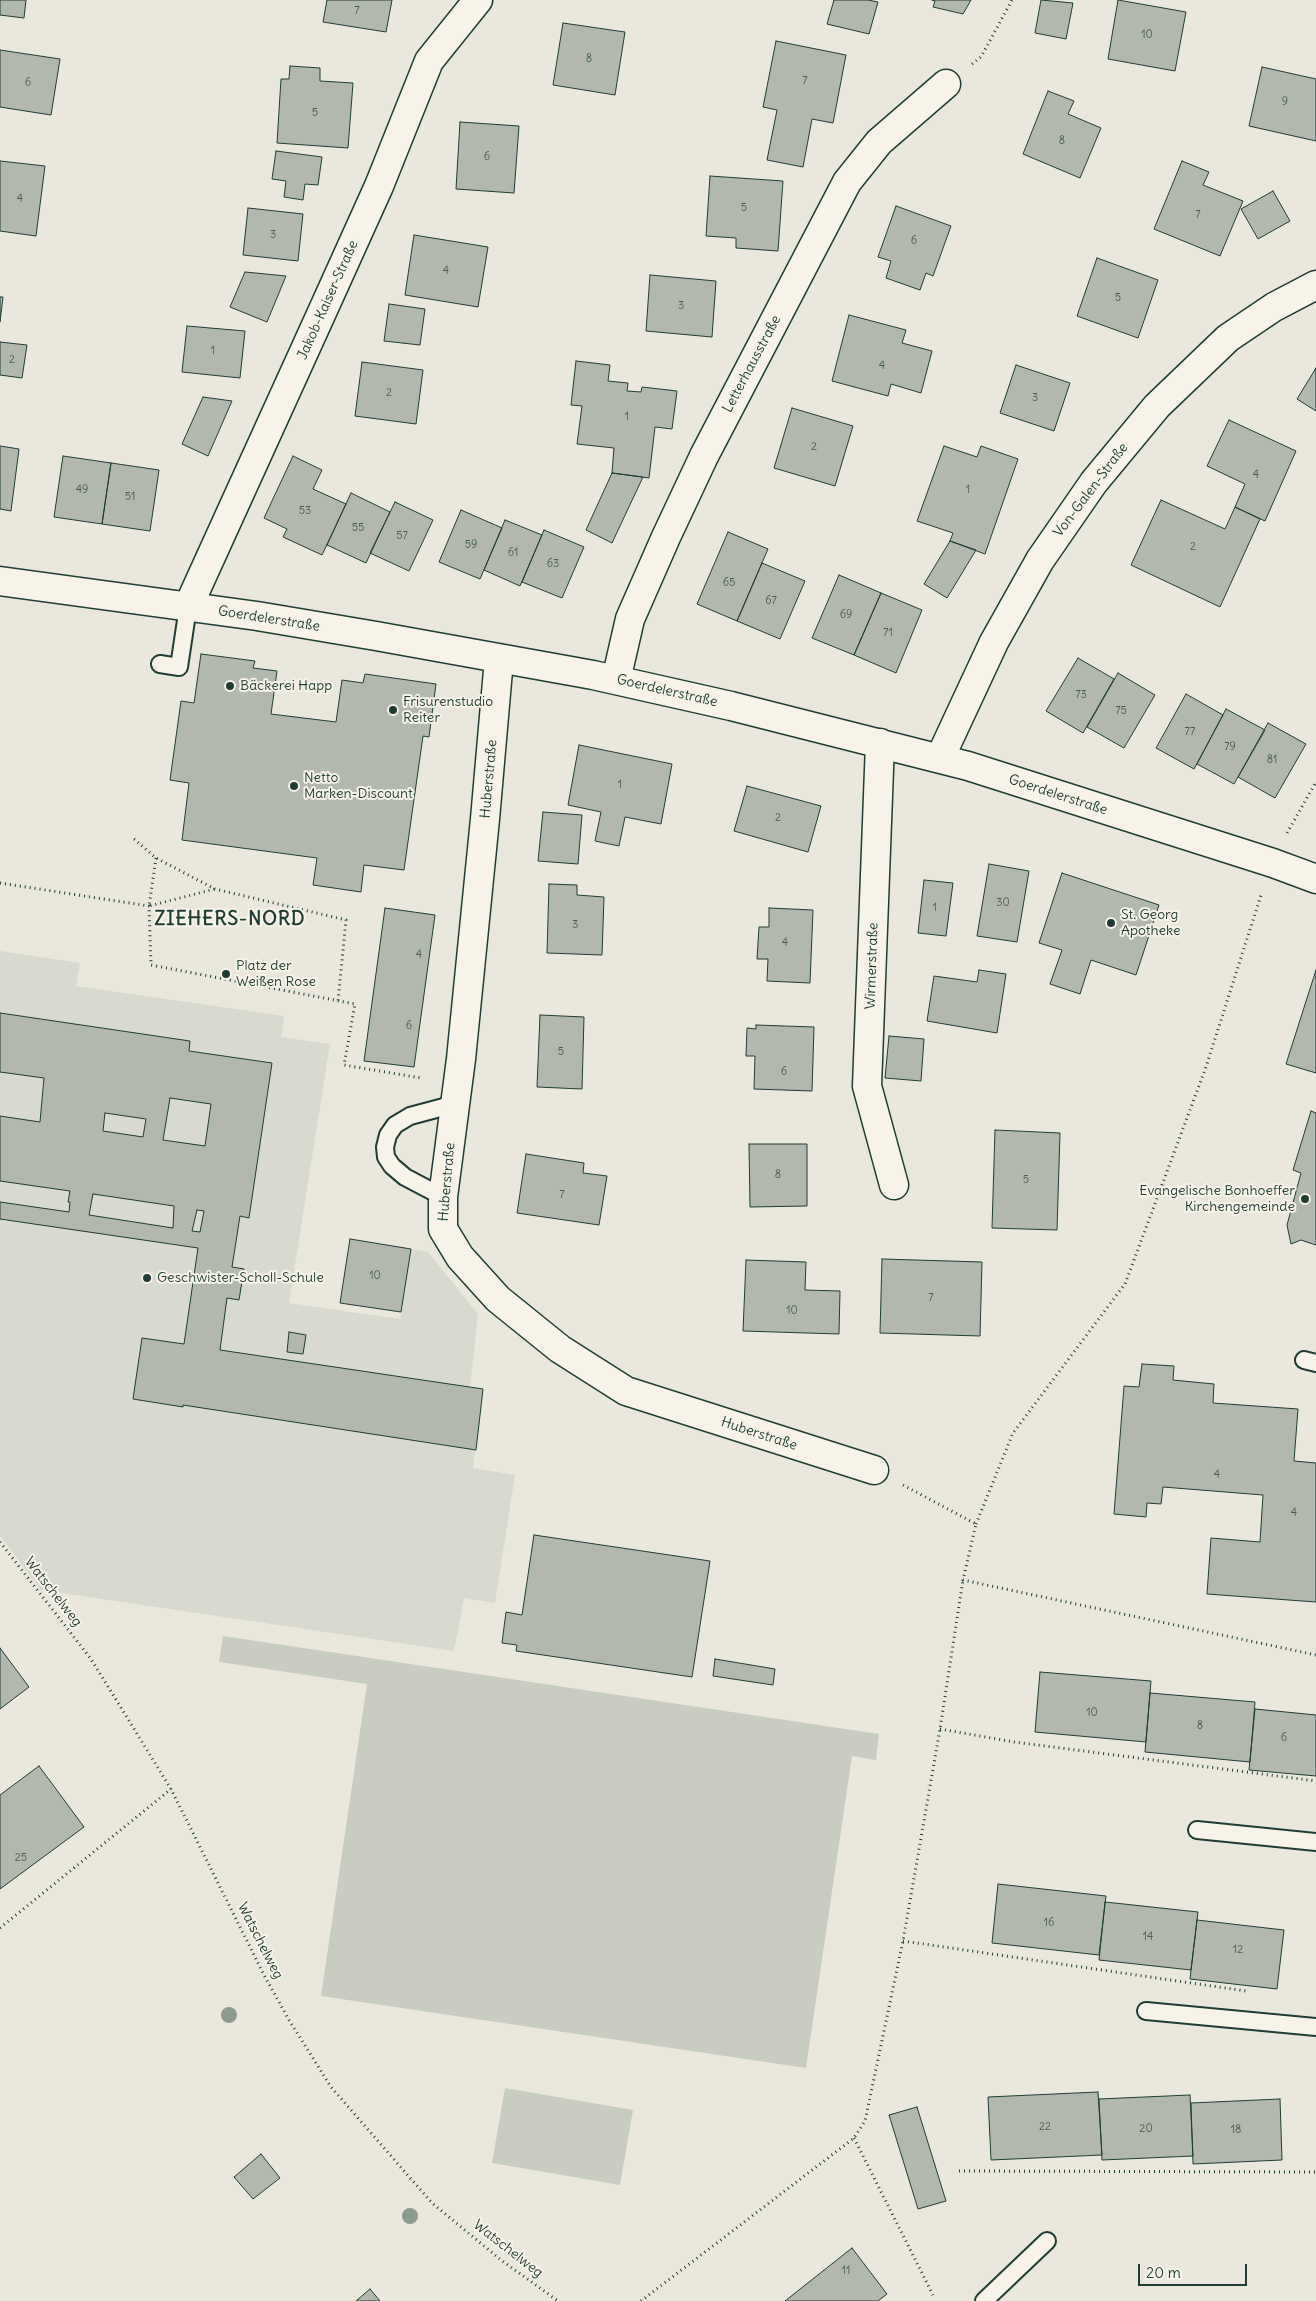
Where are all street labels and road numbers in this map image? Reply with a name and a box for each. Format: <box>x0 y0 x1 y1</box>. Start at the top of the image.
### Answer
street label: Jakob-Kaiser-Straße <box>294 238 362 362</box>
street label: Letterhausstraße <box>719 313 785 415</box>
street label: Von-Galen-Straße <box>1050 440 1132 540</box>
street label: Goerdelerstraße <box>217 603 321 635</box>
street label: Goerdelerstraße <box>615 671 719 711</box>
street label: Huberstraße <box>477 739 501 819</box>
street label: Goerdelerstraße <box>1006 771 1110 819</box>
street label: Wirmerstraße <box>862 922 882 1010</box>
street label: Huberstraße <box>435 1142 459 1222</box>
street label: Huberstraße <box>719 1414 799 1454</box>
street label: Watschelweg <box>21 1554 85 1630</box>
street label: Watschelweg <box>234 1900 286 1982</box>
street label: Watschelweg <box>470 2217 546 2281</box>

